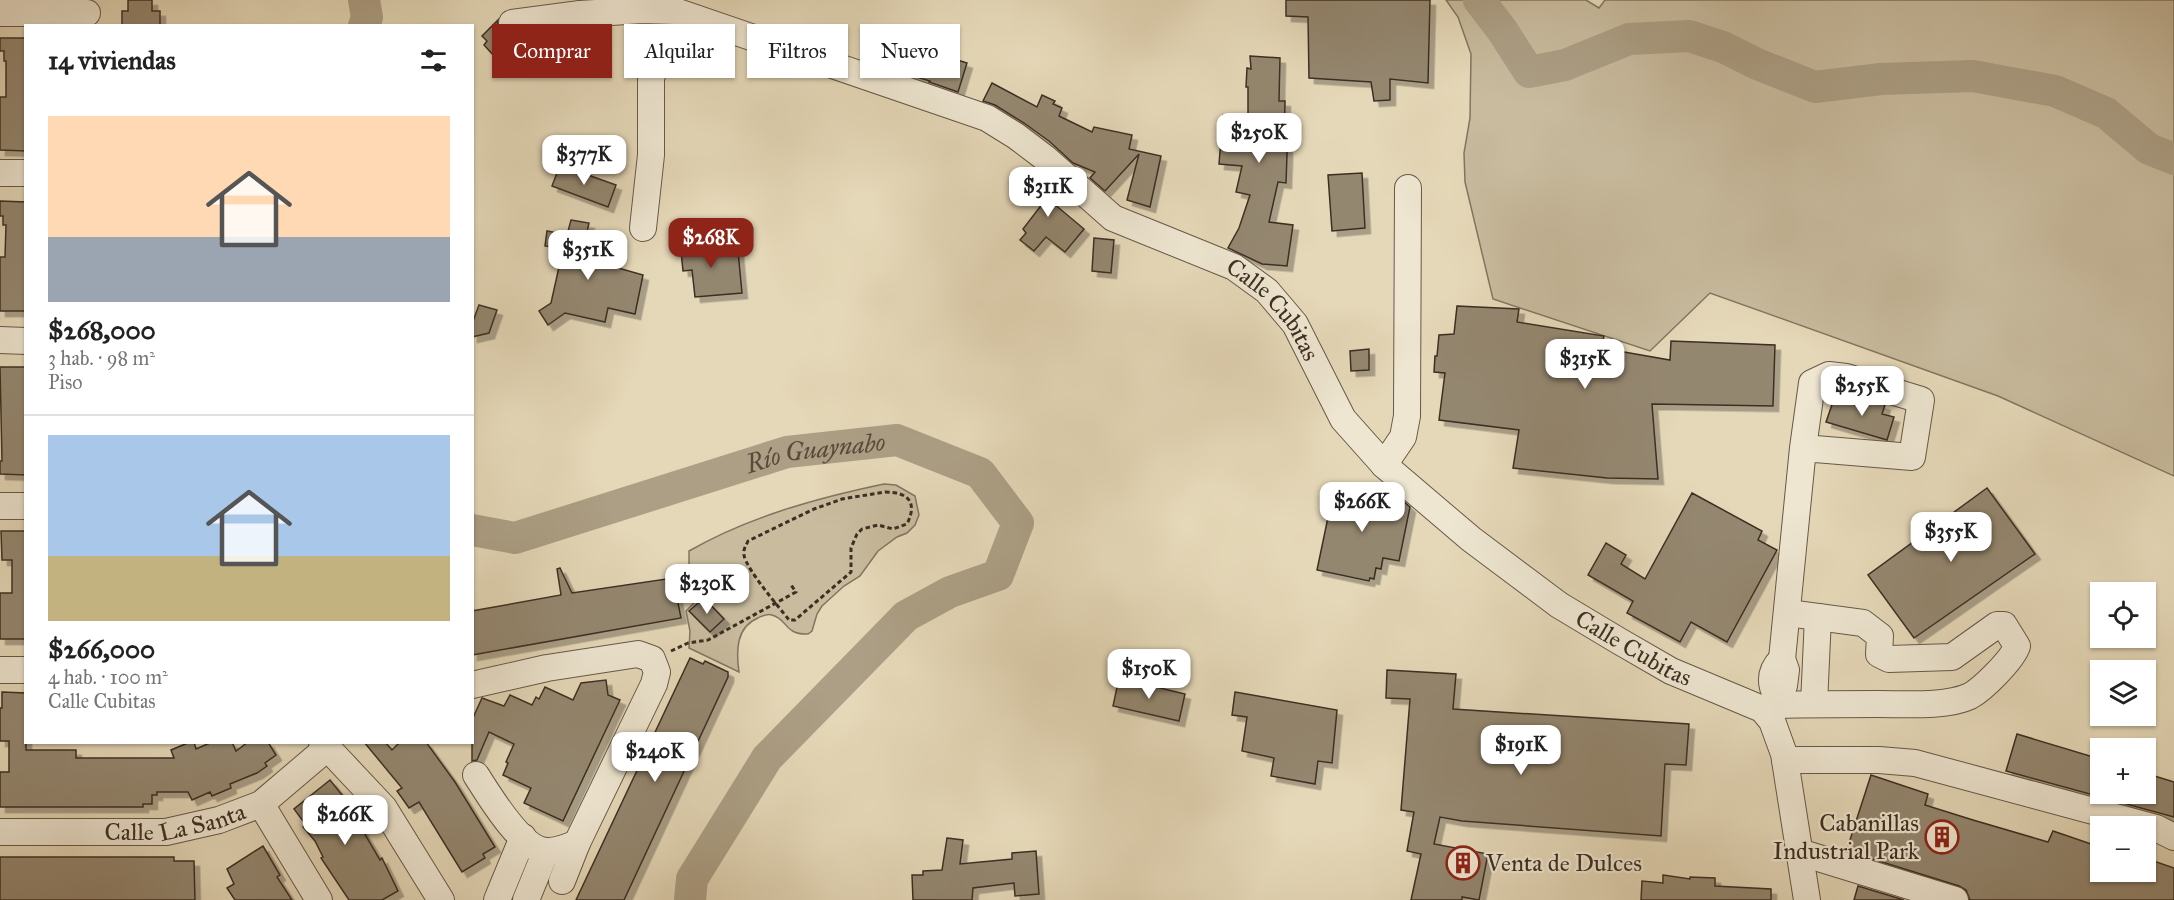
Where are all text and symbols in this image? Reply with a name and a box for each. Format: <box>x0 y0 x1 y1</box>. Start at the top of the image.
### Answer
chip: Comprar <box>492 24 612 78</box>
chip: Alquilar <box>624 24 735 78</box>
chip: Filtros <box>747 24 848 78</box>
chip: Nuevo <box>860 24 960 78</box>
text: 14 viviendas <box>48 44 176 76</box>
icon: filters <box>417 44 450 77</box>
pin: $250K <box>1217 113 1301 164</box>
text: $250K <box>1231 120 1287 144</box>
pin: $377K <box>542 135 626 186</box>
text: $377K <box>556 142 612 166</box>
icon: home <box>195 155 303 263</box>
pin: $311K <box>1006 167 1090 218</box>
text: $311K <box>1023 174 1073 198</box>
pin: $268K <box>669 218 753 269</box>
text: $268K <box>683 225 739 249</box>
pin: $351K <box>546 230 630 281</box>
text: $351K <box>562 237 614 261</box>
street label: Calle Cubitas <box>1220 251 1326 366</box>
text: $268,000 <box>48 314 156 346</box>
pin: $315K <box>1543 339 1627 390</box>
text: 3 hab. · 98 m² <box>48 346 155 370</box>
text: $315K <box>1559 346 1611 370</box>
pin: $255K <box>1820 366 1904 417</box>
text: Piso <box>48 370 82 394</box>
text: $255K <box>1835 373 1889 397</box>
water label: Río Guaynabo <box>740 425 887 480</box>
icon: home <box>195 474 303 582</box>
pin: $266K <box>1320 482 1404 533</box>
text: $266K <box>1334 489 1390 513</box>
pin: $355K <box>1909 512 1993 563</box>
text: $355K <box>1925 519 1977 543</box>
pin: $230K <box>665 564 749 615</box>
text: $230K <box>679 571 735 595</box>
map controls <box>2090 582 2156 882</box>
button: locate <box>2090 582 2156 648</box>
street label: Calle Cubitas <box>1570 603 1696 693</box>
text: $266,000 <box>48 633 155 665</box>
pin: $150K <box>1107 649 1191 700</box>
text: $150K <box>1122 656 1176 680</box>
button: layers <box>2090 660 2156 726</box>
text: 4 hab. · 100 m² <box>48 665 168 689</box>
text: Calle Cubitas <box>48 689 156 713</box>
pin: $191K <box>1479 725 1563 776</box>
pin: $240K <box>613 732 697 783</box>
text: $191K <box>1495 732 1547 756</box>
button: + <box>2090 738 2156 804</box>
text: $240K <box>626 739 684 763</box>
pin: $266K <box>303 795 387 846</box>
street label: Calle La Santa <box>104 796 251 848</box>
text: $266K <box>317 802 373 826</box>
place label: Cabanillas Industrial Park <box>1773 808 1920 866</box>
button: − <box>2090 816 2156 882</box>
building icon: Cabanillas Industrial Park <box>1924 819 1960 855</box>
building icon: Venta de Dulces <box>1445 845 1481 881</box>
place label: Venta de Dulces <box>1485 848 1642 878</box>

